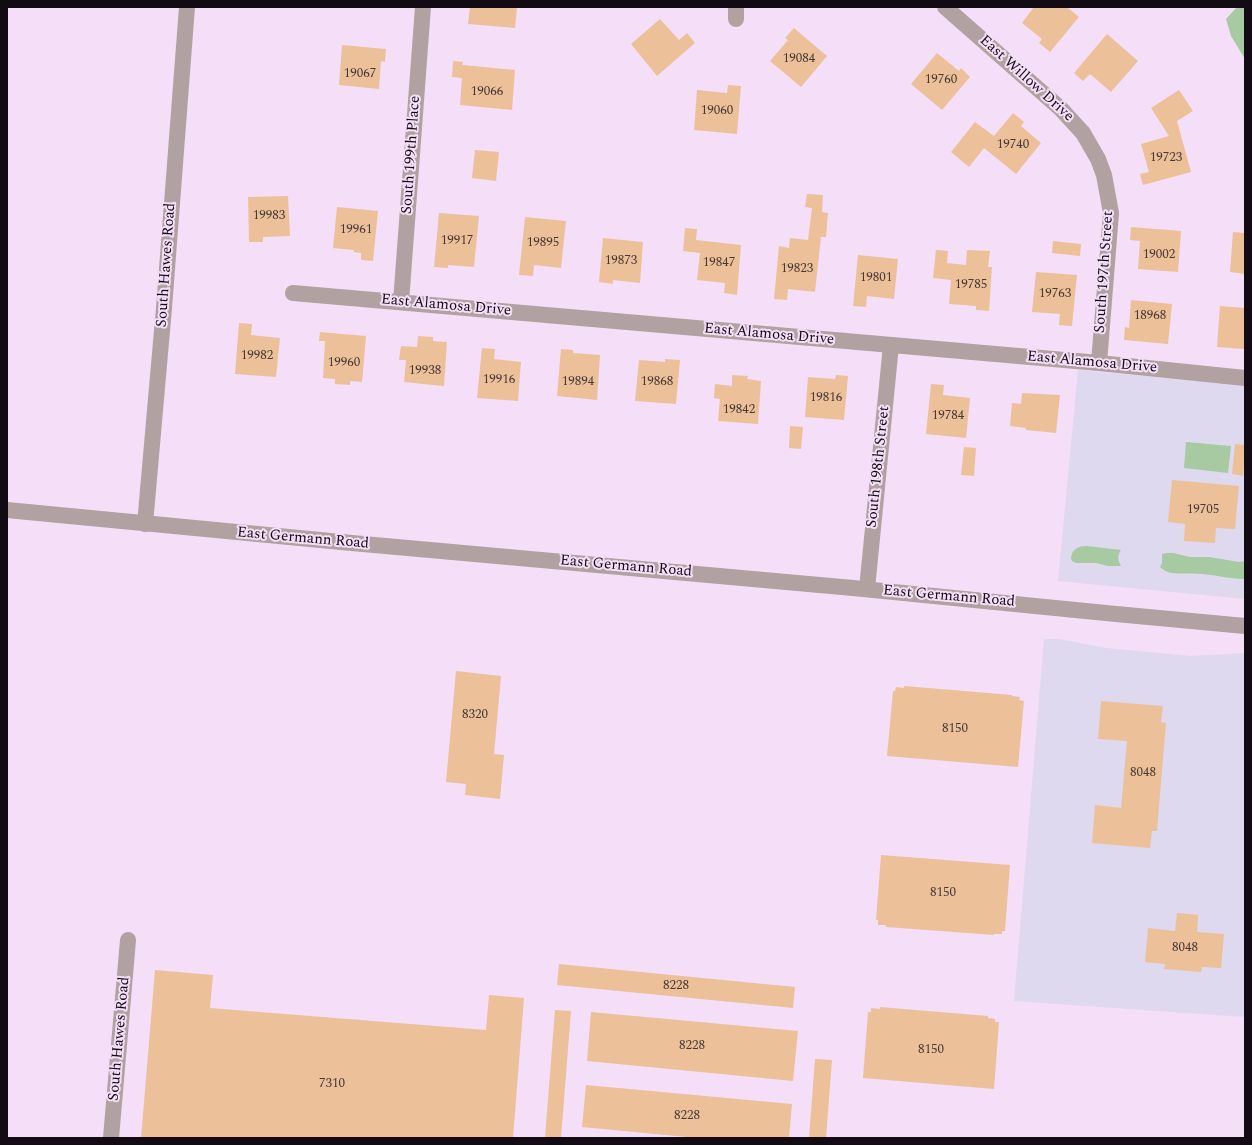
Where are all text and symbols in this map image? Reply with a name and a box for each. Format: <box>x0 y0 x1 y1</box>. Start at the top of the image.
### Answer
street label: East Willow Drive <box>975 32 1077 126</box>
house number: 19084 <box>783 51 815 67</box>
house number: 19067 <box>344 66 376 82</box>
house number: 19760 <box>925 72 957 88</box>
house number: 19066 <box>471 84 503 100</box>
street label: South 199th Place <box>399 95 425 215</box>
house number: 19060 <box>701 103 733 119</box>
house number: 19740 <box>997 137 1029 153</box>
house number: 19723 <box>1150 150 1182 166</box>
street label: South Hawes Road <box>154 202 180 328</box>
house number: 19983 <box>253 208 285 224</box>
street label: South 197th Street <box>1092 210 1118 334</box>
house number: 19961 <box>340 222 372 238</box>
house number: 19917 <box>441 233 473 249</box>
house number: 19895 <box>527 235 559 251</box>
house number: 19002 <box>1143 247 1175 263</box>
house number: 19873 <box>605 253 637 269</box>
house number: 19847 <box>703 255 735 271</box>
house number: 19823 <box>781 261 813 277</box>
house number: 19801 <box>860 270 892 286</box>
house number: 19785 <box>955 277 987 293</box>
house number: 19763 <box>1039 286 1071 302</box>
street label: East Alamosa Drive <box>380 291 512 321</box>
house number: 18968 <box>1134 308 1166 324</box>
street label: East Alamosa Drive <box>703 320 835 350</box>
house number: 19982 <box>241 348 273 364</box>
street label: East Alamosa Drive <box>1026 348 1158 378</box>
house number: 19960 <box>328 355 360 371</box>
house number: 19938 <box>409 363 441 379</box>
house number: 19916 <box>483 372 515 388</box>
house number: 19894 <box>562 374 594 390</box>
house number: 19868 <box>641 374 673 390</box>
house number: 19816 <box>810 390 842 406</box>
house number: 19842 <box>723 402 755 418</box>
street label: South 198th Street <box>864 405 894 529</box>
house number: 19784 <box>932 408 964 424</box>
house number: 19705 <box>1187 502 1219 518</box>
street label: East Germann Road <box>236 524 370 554</box>
street label: East Germann Road <box>559 552 693 582</box>
street label: East Germann Road <box>882 582 1016 612</box>
house number: 8320 <box>462 707 488 723</box>
house number: 8150 <box>942 721 968 737</box>
house number: 8048 <box>1130 765 1156 781</box>
house number: 8150 <box>930 885 956 901</box>
house number: 8048 <box>1172 940 1198 956</box>
street label: South Hawes Road <box>106 976 134 1102</box>
house number: 8228 <box>663 978 689 994</box>
house number: 8228 <box>679 1038 705 1054</box>
house number: 8150 <box>918 1042 944 1058</box>
house number: 7310 <box>319 1076 345 1092</box>
house number: 8228 <box>674 1108 700 1124</box>

